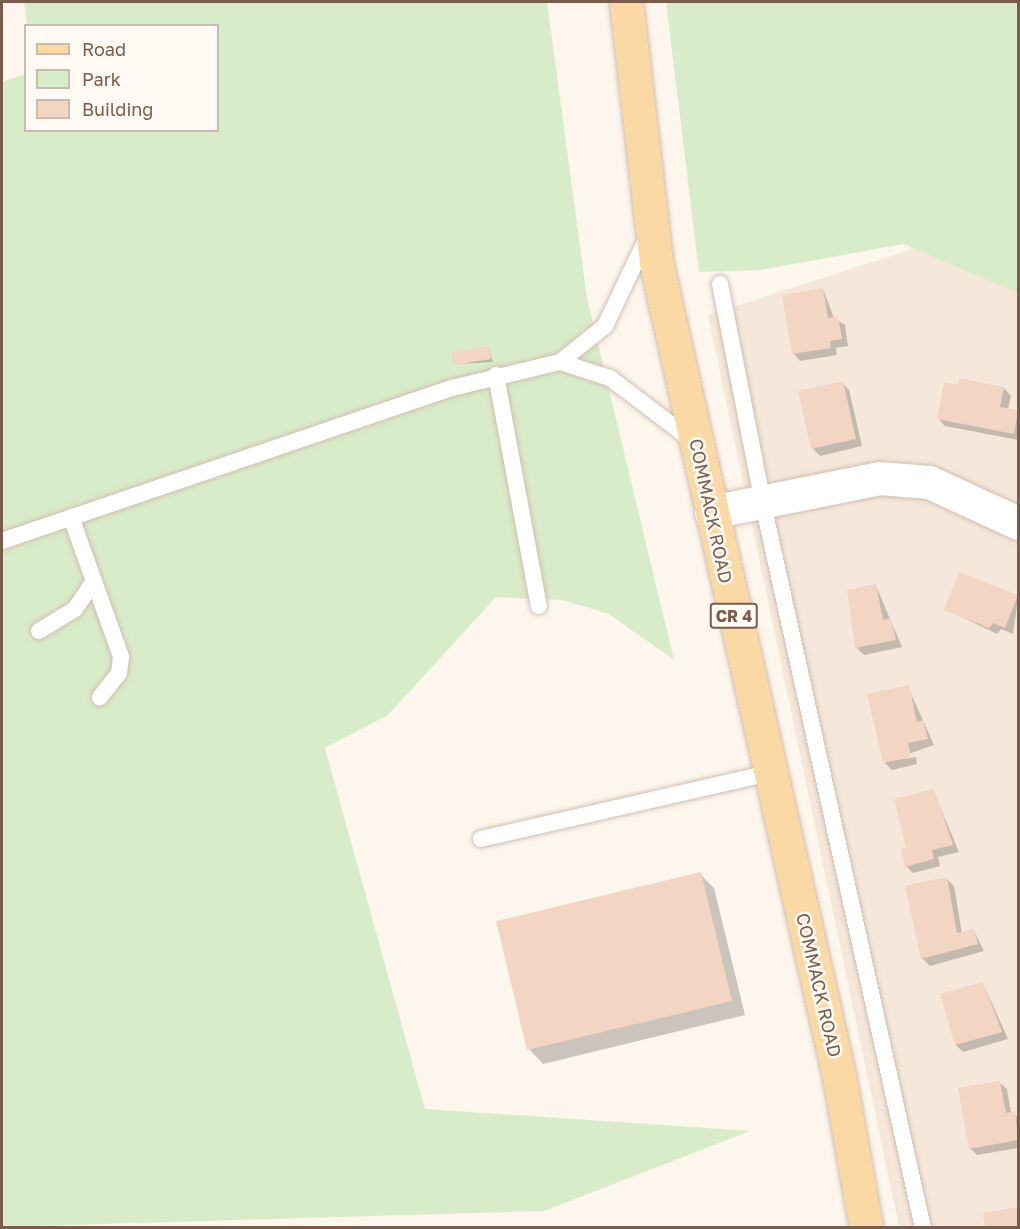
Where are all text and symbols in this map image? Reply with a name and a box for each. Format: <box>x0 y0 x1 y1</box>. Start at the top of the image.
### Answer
legend <box>24 24 219 132</box>
text: Road <box>82 38 126 60</box>
text: Park <box>82 68 121 90</box>
text: Building <box>82 98 153 120</box>
street label: COMMACK ROAD <box>685 437 737 585</box>
road number: CR 4 <box>708 603 760 629</box>
street label: COMMACK ROAD <box>792 911 846 1059</box>

